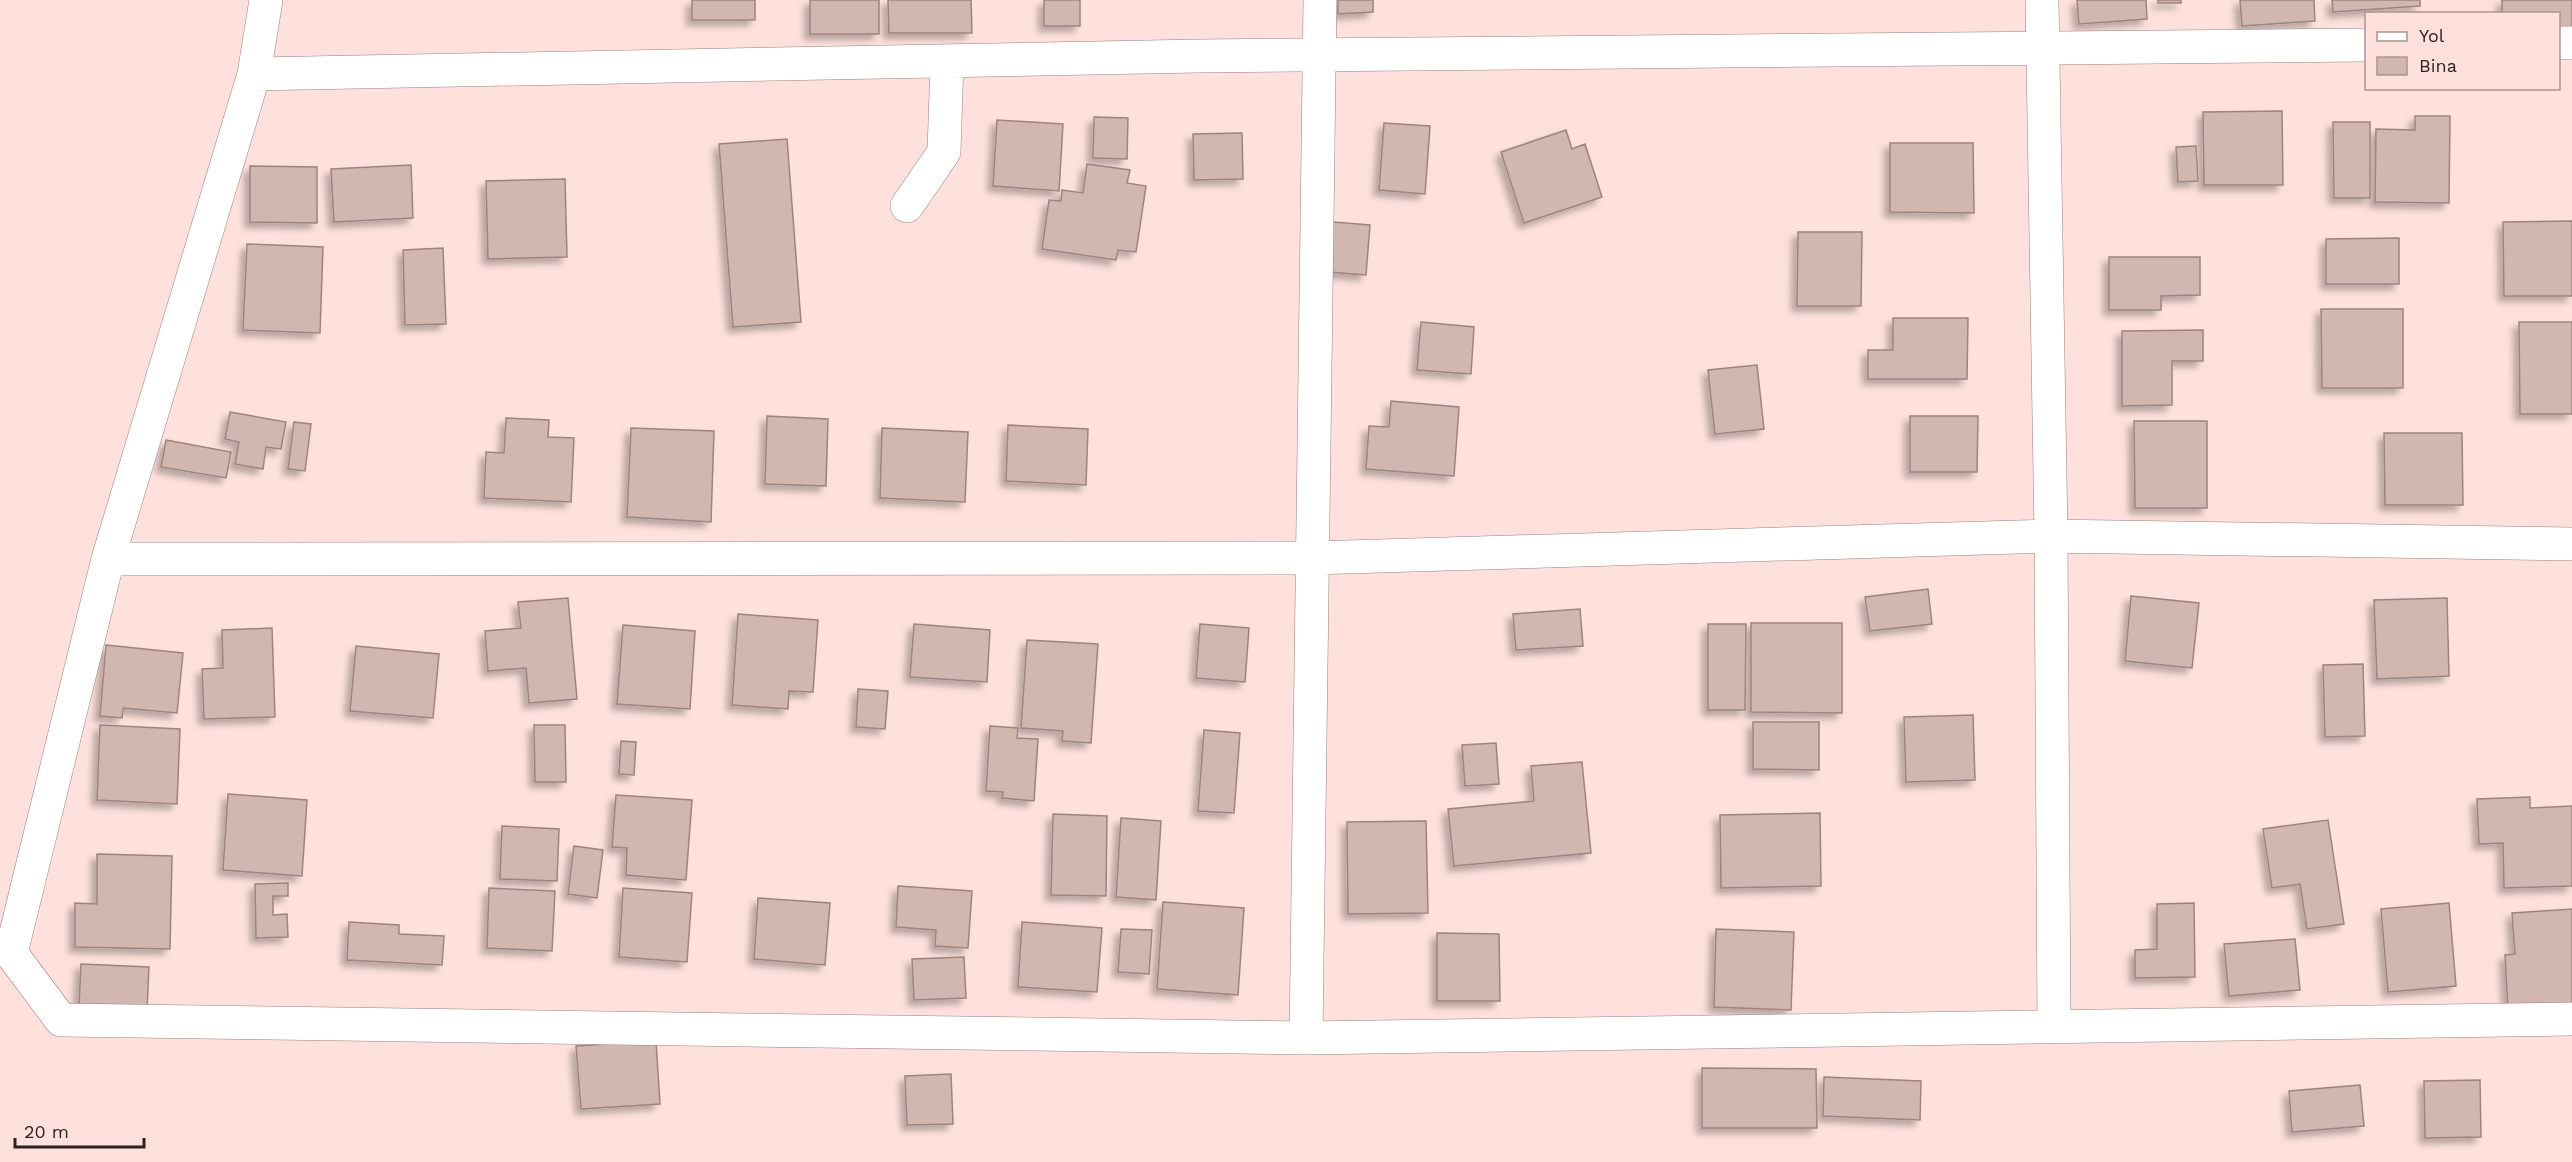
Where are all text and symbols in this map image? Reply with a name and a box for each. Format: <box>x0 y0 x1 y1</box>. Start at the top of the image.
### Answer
legend <box>2365 12 2560 90</box>
text: Yol <box>2419 25 2445 46</box>
text: Bina <box>2419 55 2457 76</box>
scale bar <box>15 1111 144 1149</box>
text: 20 m <box>24 1121 69 1142</box>

